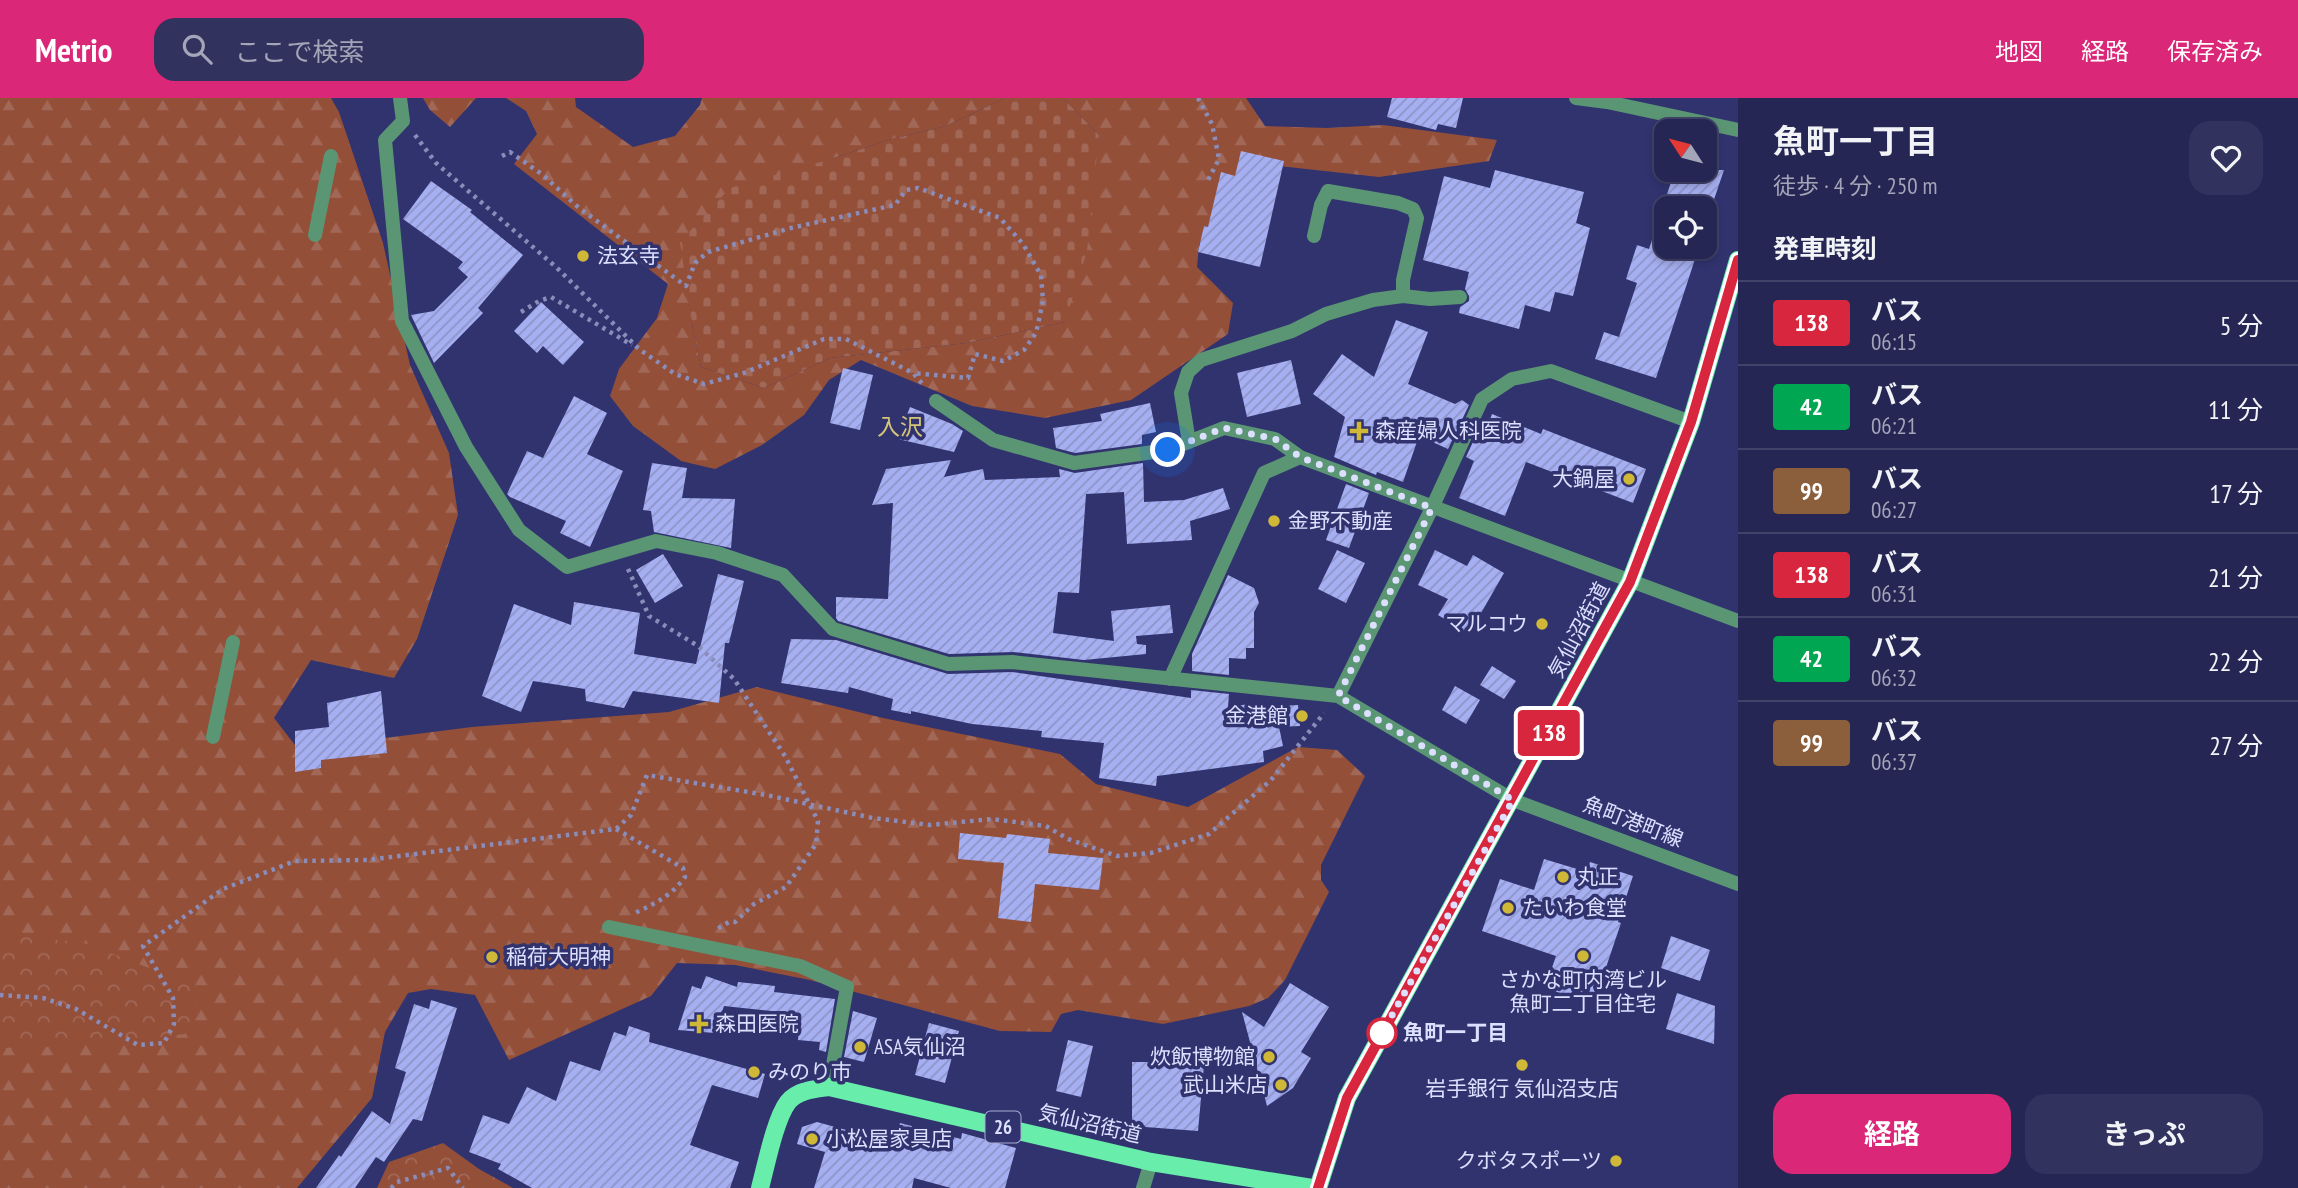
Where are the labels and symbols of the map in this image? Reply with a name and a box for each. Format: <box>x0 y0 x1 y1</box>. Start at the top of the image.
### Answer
north arrow <box>1654 119 1717 182</box>
place label: 法玄寺 <box>597 242 660 269</box>
marker: 法玄寺 <box>575 248 591 264</box>
district label: 入沢 <box>877 412 923 441</box>
place label: 森産婦人科医院 <box>1375 417 1522 444</box>
marker: 森産婦人科医院 <box>1349 421 1369 441</box>
your location <box>1150 432 1185 467</box>
place label: 大鍋屋 <box>1552 465 1615 492</box>
marker: 大鍋屋 <box>1621 471 1637 487</box>
place label: 金野不動産 <box>1288 507 1393 534</box>
marker: 金野不動産 <box>1266 513 1282 529</box>
street label: 気仙沼街道 <box>1542 577 1615 682</box>
place label: マルコウ <box>1445 610 1528 637</box>
marker: マルコウ <box>1534 616 1550 632</box>
place label: 金港館 <box>1225 702 1288 729</box>
marker: 金港館 <box>1294 708 1310 724</box>
line badge: 138 <box>1509 710 1589 756</box>
street label: 魚町港町線 <box>1579 790 1687 853</box>
place label: 丸正 <box>1577 863 1619 890</box>
marker: 丸正 <box>1555 869 1571 885</box>
place label: たいわ食堂 <box>1522 894 1627 921</box>
marker: たいわ食堂 <box>1500 900 1516 916</box>
place label: 稲荷大明神 <box>506 943 611 970</box>
marker: さかな町内湾ビル 魚町二丁目住宅 <box>1575 948 1591 964</box>
marker: 稲荷大明神 <box>484 949 500 965</box>
place label: さかな町内湾ビル 魚町二丁目住宅 <box>1499 966 1667 1017</box>
place label: 森田医院 <box>715 1010 799 1037</box>
marker: 森田医院 <box>689 1014 709 1034</box>
marker: 魚町一丁目 <box>1367 1018 1397 1048</box>
place label: 魚町一丁目 <box>1403 1019 1508 1046</box>
place label: ASA気仙沼 <box>874 1033 966 1060</box>
marker: ASA気仙沼 <box>852 1039 868 1055</box>
place label: 炊飯博物館 <box>1150 1043 1255 1070</box>
marker: 炊飯博物館 <box>1261 1049 1277 1065</box>
marker: 岩手銀行 気仙沼支店 <box>1514 1057 1530 1073</box>
place label: みのり市 <box>768 1058 852 1085</box>
marker: みのり市 <box>746 1064 762 1080</box>
place label: 武山米店 <box>1183 1071 1267 1098</box>
place label: 岩手銀行 気仙沼支店 <box>1425 1075 1619 1102</box>
marker: 武山米店 <box>1273 1077 1289 1093</box>
street label: 気仙沼街道 <box>1036 1099 1144 1148</box>
road number: 26 <box>986 1112 1020 1142</box>
place label: 小松屋家具店 <box>826 1125 952 1152</box>
marker: 小松屋家具店 <box>804 1131 820 1147</box>
place label: クボタスポーツ <box>1455 1147 1602 1174</box>
marker: クボタスポーツ <box>1608 1153 1624 1169</box>

